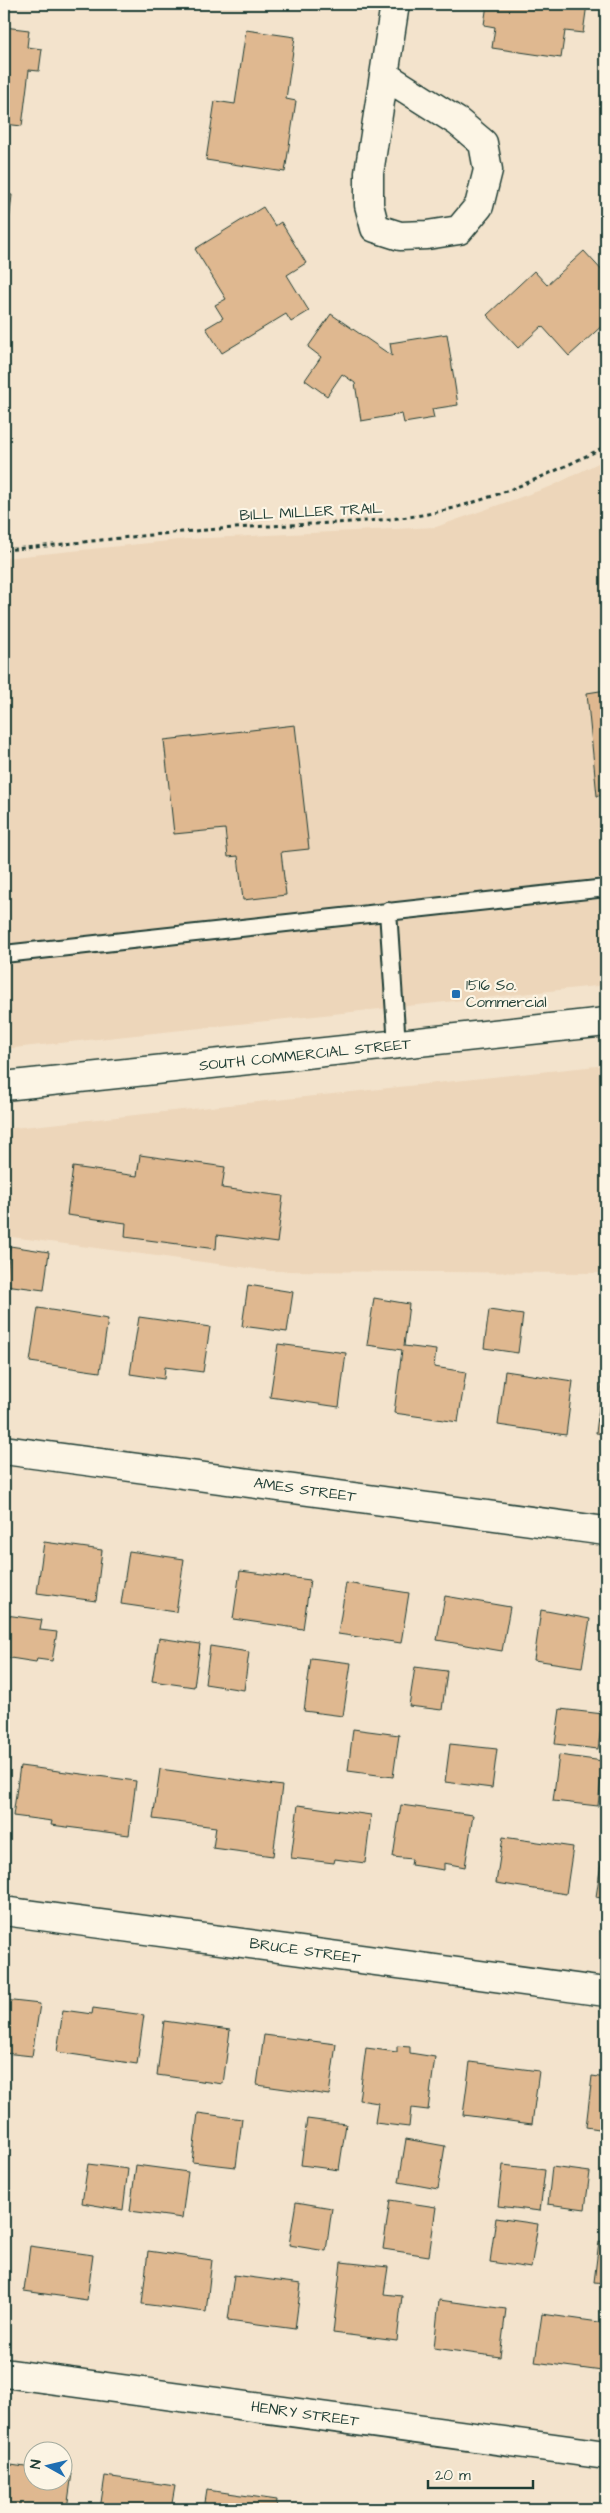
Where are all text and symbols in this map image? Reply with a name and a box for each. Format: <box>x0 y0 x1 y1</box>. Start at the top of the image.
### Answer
street label: BILL MILLER TRAIL <box>239 498 384 526</box>
place label: 1516 So. Commercial <box>466 975 547 1013</box>
marker: 1516 So. Commercial <box>450 988 462 1000</box>
street label: SOUTH COMMERCIAL STREET <box>198 1033 413 1077</box>
street label: AMES STREET <box>252 1472 358 1508</box>
street label: BRUCE STREET <box>248 1933 363 1969</box>
street label: HENRY STREET <box>250 2396 361 2432</box>
north arrow <box>22 2440 72 2490</box>
text: N <box>26 2458 47 2470</box>
scale bar <box>428 2458 532 2490</box>
text: 20 m <box>435 2465 471 2486</box>

